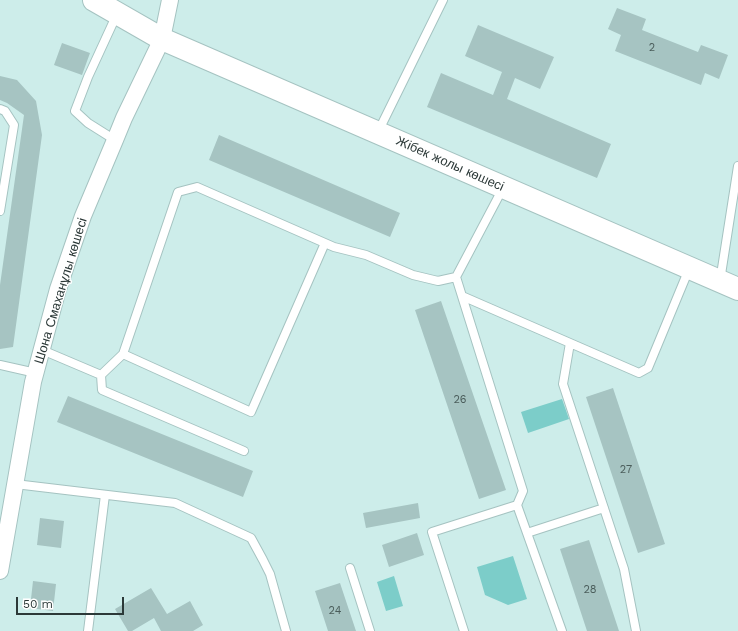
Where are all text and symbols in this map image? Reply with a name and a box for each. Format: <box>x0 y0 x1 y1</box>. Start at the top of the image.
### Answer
house number: 2 <box>649 41 655 55</box>
street label: Жібек жолы көшесі <box>394 133 506 195</box>
street label: Шона Смаханұлы көшесі <box>31 216 91 366</box>
house number: 26 <box>453 393 467 407</box>
house number: 27 <box>620 463 632 477</box>
house number: 28 <box>583 583 597 597</box>
scale bar <box>18 589 126 615</box>
text: 50 m <box>23 597 53 611</box>
house number: 24 <box>329 604 341 618</box>

